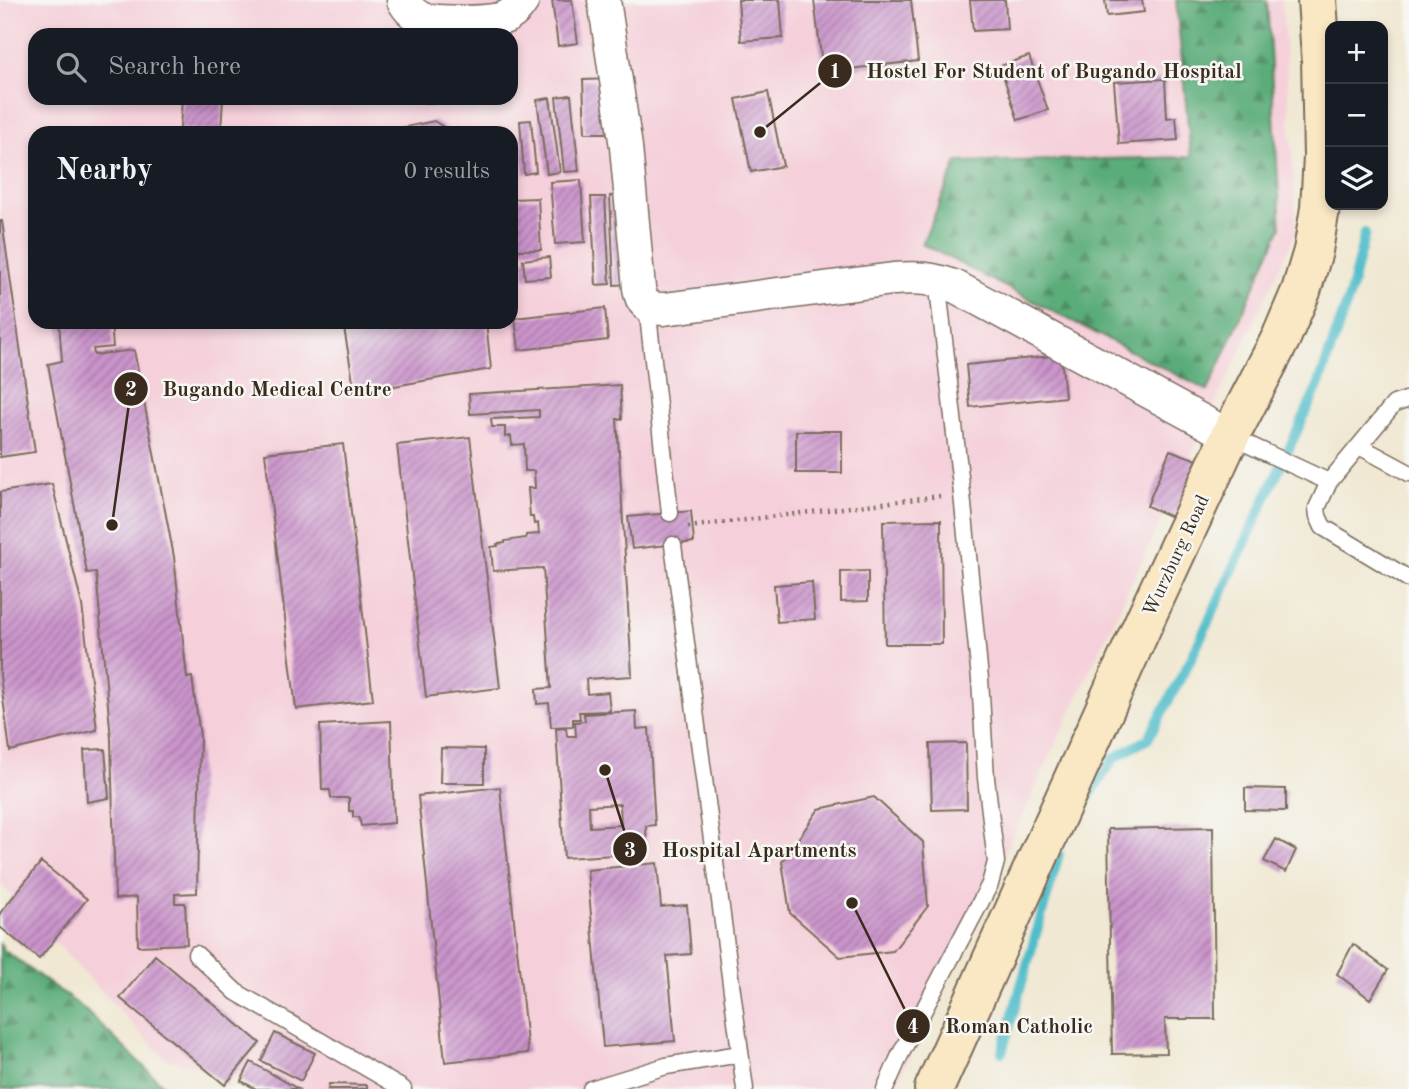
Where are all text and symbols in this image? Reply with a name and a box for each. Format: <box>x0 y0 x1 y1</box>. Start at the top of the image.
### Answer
map controls <box>1325 21 1388 210</box>
button: + <box>1325 21 1388 84</box>
search box <box>28 28 518 105</box>
icon: search <box>52 48 90 86</box>
callout: Hostel For Student of Bugando Hospital <box>817 50 1256 92</box>
text: Search here <box>108 54 241 80</box>
text: 1 <box>829 62 841 83</box>
text: Hostel For Student of Bugando Hospital <box>866 62 1242 83</box>
button: − <box>1325 84 1388 147</box>
button: layers <box>1325 147 1388 210</box>
text: Nearby <box>56 156 153 186</box>
text: 0 results <box>404 160 490 183</box>
callout: Bugando Medical Centre <box>114 368 406 410</box>
text: 2 <box>125 380 137 401</box>
text: Bugando Medical Centre <box>162 380 392 401</box>
street label: Wurzburg Road <box>1141 492 1214 620</box>
callout: Hospital Apartments <box>613 828 871 870</box>
text: 3 <box>624 841 636 862</box>
text: Hospital Apartments <box>662 841 856 862</box>
callout: Roman Catholic <box>896 1005 1107 1047</box>
text: 4 <box>907 1017 919 1038</box>
text: Roman Catholic <box>945 1017 1093 1038</box>

